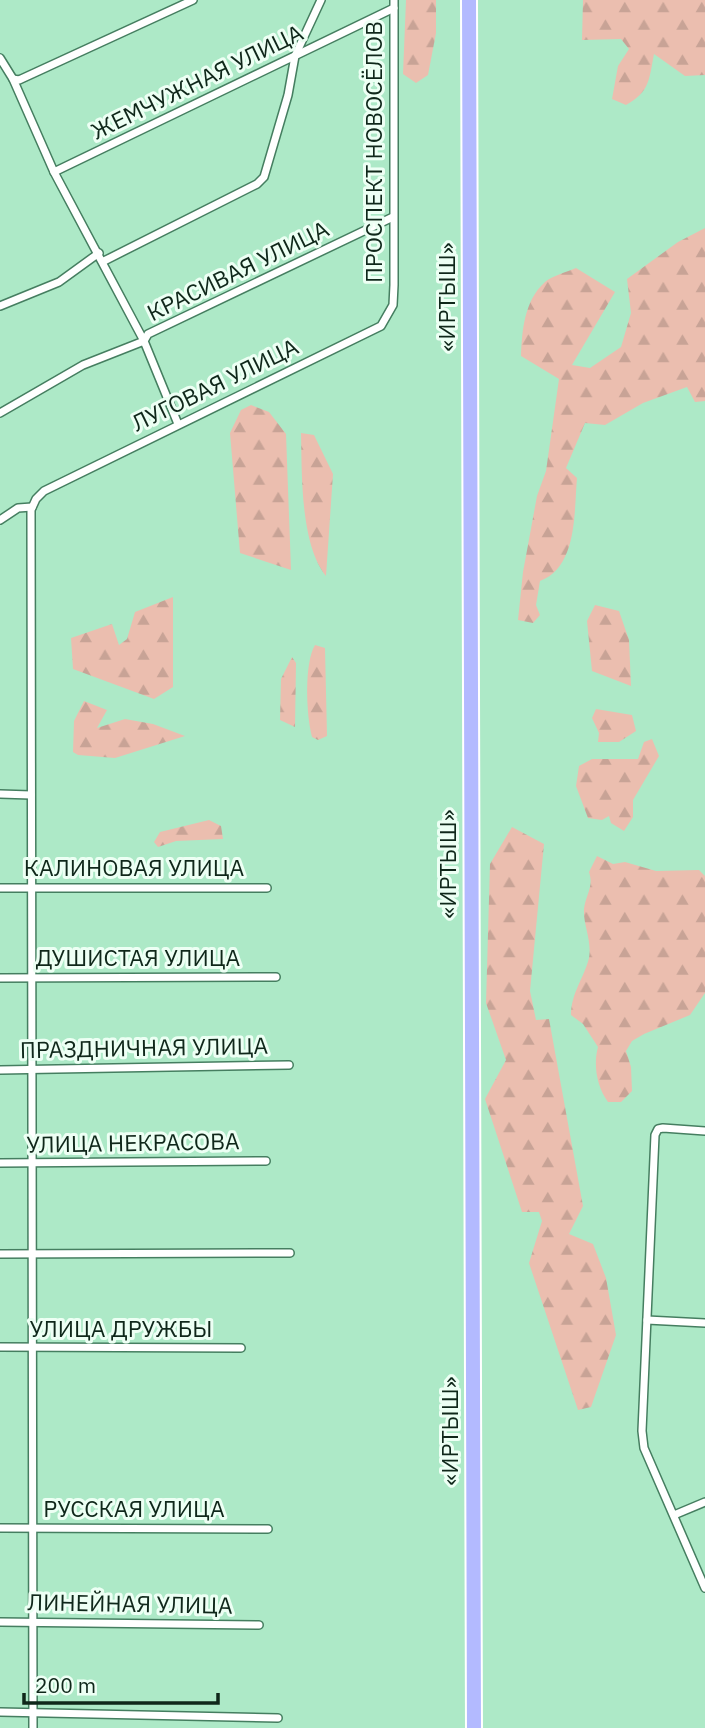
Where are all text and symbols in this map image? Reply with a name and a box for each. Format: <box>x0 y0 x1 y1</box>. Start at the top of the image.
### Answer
street label: ЖЕМЧУЖНАЯ УЛИЦА <box>85 16 308 146</box>
street label: ПРОСПЕКТ НОВОСЁЛОВ <box>358 21 388 283</box>
street label: КРАСИВАЯ УЛИЦА <box>142 213 334 327</box>
street label: «ИРТЫШ» <box>431 242 461 352</box>
street label: ЛУГОВАЯ УЛИЦА <box>126 331 303 438</box>
street label: «ИРТЫШ» <box>432 809 462 919</box>
street label: КАЛИНОВАЯ УЛИЦА <box>24 852 244 882</box>
street label: ДУШИСТАЯ УЛИЦА <box>36 942 241 972</box>
street label: ПРАЗДНИЧНАЯ УЛИЦА <box>20 1030 269 1064</box>
street label: УЛИЦА НЕКРАСОВА <box>26 1125 240 1159</box>
street label: УЛИЦА ДРУЖБЫ <box>29 1313 213 1343</box>
street label: «ИРТЫШ» <box>434 1376 464 1486</box>
street label: РУССКАЯ УЛИЦА <box>43 1493 225 1523</box>
street label: ЛИНЕЙНАЯ УЛИЦА <box>27 1586 233 1620</box>
scale bar <box>24 1662 219 1706</box>
text: 200 m <box>35 1671 96 1699</box>

